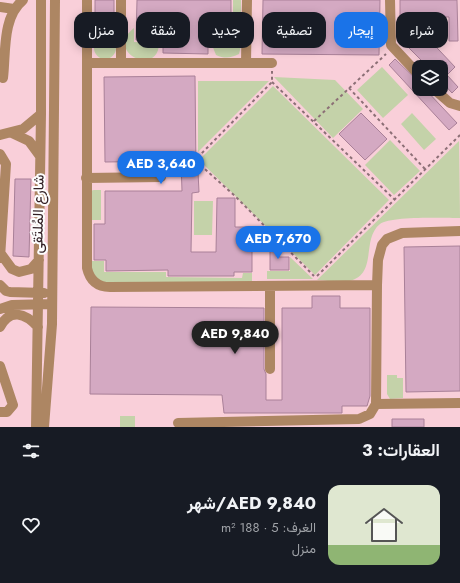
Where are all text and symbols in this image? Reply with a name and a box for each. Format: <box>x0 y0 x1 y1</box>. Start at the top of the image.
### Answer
chip: منزل <box>74 12 128 48</box>
chip: شقة <box>136 12 190 48</box>
chip: جديد <box>198 12 254 48</box>
chip: تصفية <box>262 12 326 48</box>
chip: إيجار <box>334 12 388 48</box>
chip: شراء <box>396 12 448 48</box>
map controls <box>412 60 448 96</box>
button: layers <box>412 60 448 96</box>
pin: AED 3,640 <box>115 151 207 185</box>
text: AED 3,640 <box>126 154 196 173</box>
street label: شارع المُلتَقى <box>26 174 50 254</box>
pin: AED 7,670 <box>232 226 324 260</box>
text: AED 7,670 <box>245 229 311 248</box>
pin: AED 9,840 <box>189 321 281 355</box>
text: AED 9,840 <box>201 324 269 343</box>
text: العقارات: 3 <box>362 438 440 462</box>
icon: filters <box>20 440 42 462</box>
text: AED 9,840/شهر <box>187 491 316 515</box>
icon: home <box>360 501 408 549</box>
icon: heart <box>20 514 42 536</box>
text: الغرف: 5 · 188 m² <box>221 518 316 537</box>
text: منزل <box>292 539 316 558</box>

